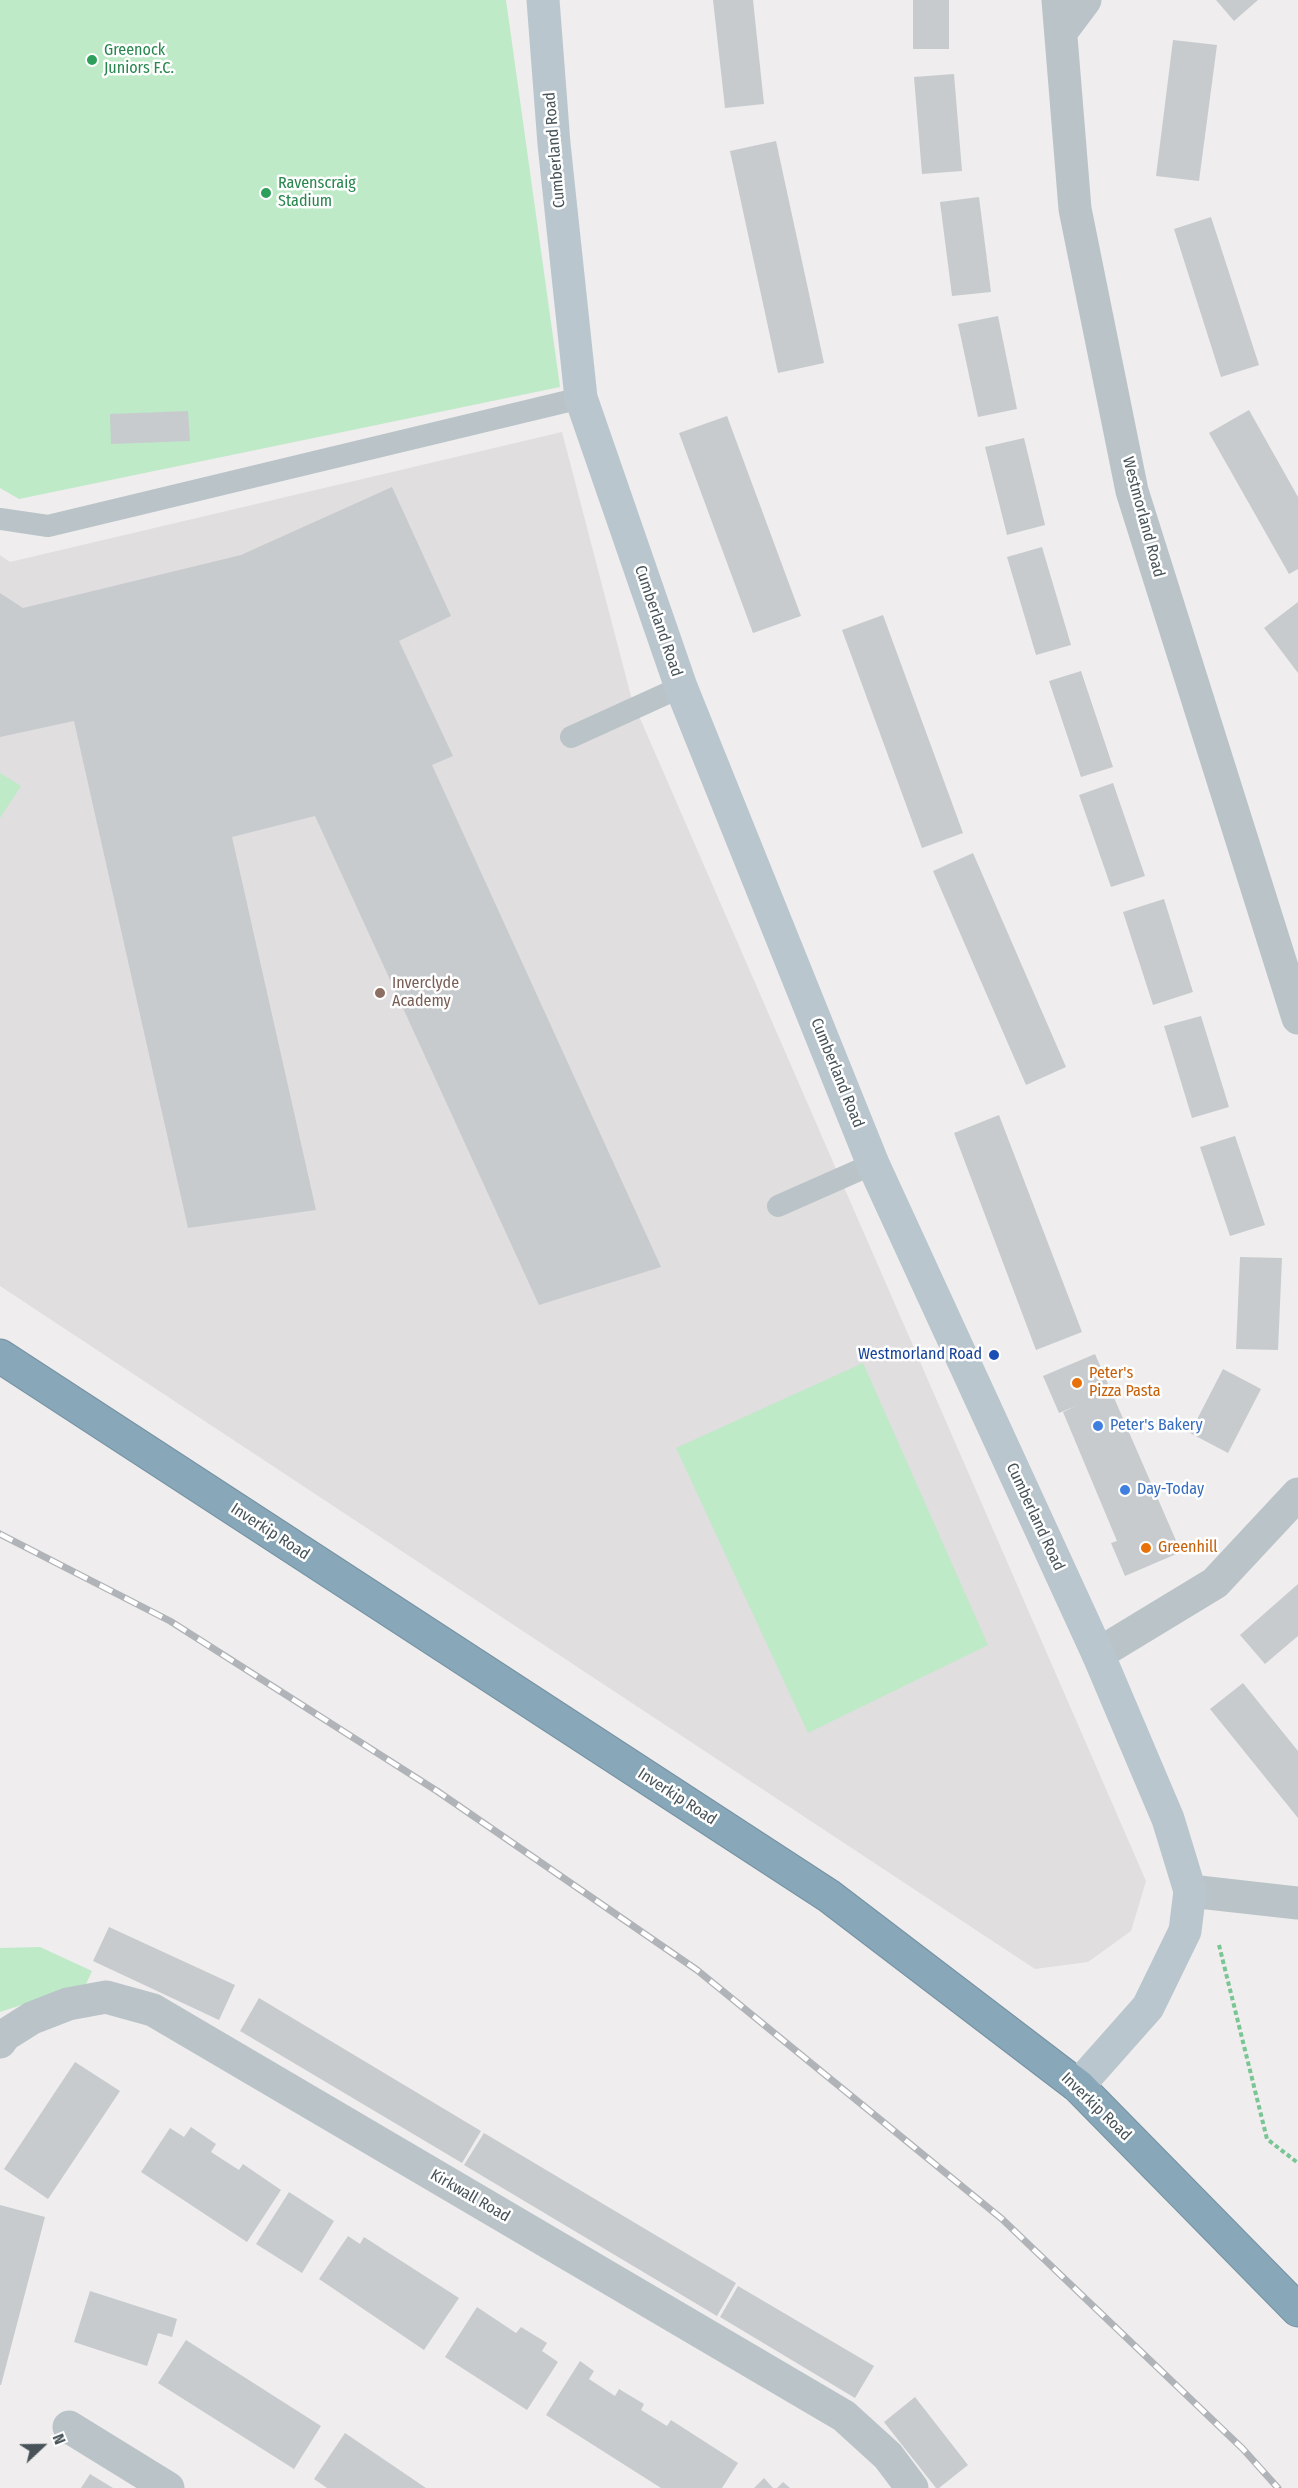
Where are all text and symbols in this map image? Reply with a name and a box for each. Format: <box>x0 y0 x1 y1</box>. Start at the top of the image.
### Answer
place label: Greenock Juniors F.C. <box>104 41 174 79</box>
marker: Greenock Juniors F.C. <box>85 53 99 67</box>
street label: Cumberland Road <box>540 91 570 209</box>
place label: Ravenscraig Stadium <box>278 174 356 212</box>
marker: Ravenscraig Stadium <box>259 186 273 200</box>
street label: Westmorland Road <box>1118 455 1168 579</box>
street label: Cumberland Road <box>630 563 686 679</box>
place label: Inverclyde Academy <box>392 974 459 1012</box>
marker: Inverclyde Academy <box>373 986 387 1000</box>
street label: Cumberland Road <box>806 1015 868 1131</box>
place label: Westmorland Road <box>858 1345 982 1365</box>
marker: Westmorland Road <box>987 1348 1001 1362</box>
place label: Peter's Pizza Pasta <box>1089 1364 1161 1402</box>
marker: Peter's Pizza Pasta <box>1070 1376 1084 1390</box>
place label: Peter's Bakery <box>1110 1416 1203 1436</box>
marker: Peter's Bakery <box>1091 1419 1105 1433</box>
street label: Cumberland Road <box>1002 1460 1068 1574</box>
place label: Day-Today <box>1137 1480 1204 1500</box>
marker: Day-Today <box>1118 1483 1132 1497</box>
street label: Inverkip Road <box>227 1499 313 1565</box>
place label: Greenhill <box>1158 1538 1217 1558</box>
marker: Greenhill <box>1139 1541 1153 1555</box>
street label: Inverkip Road <box>634 1764 720 1830</box>
street label: Inverkip Road <box>1057 2069 1135 2145</box>
street label: Kirkwall Road <box>427 2165 513 2227</box>
north arrow <box>12 2416 72 2476</box>
text: N <box>49 2431 70 2447</box>

